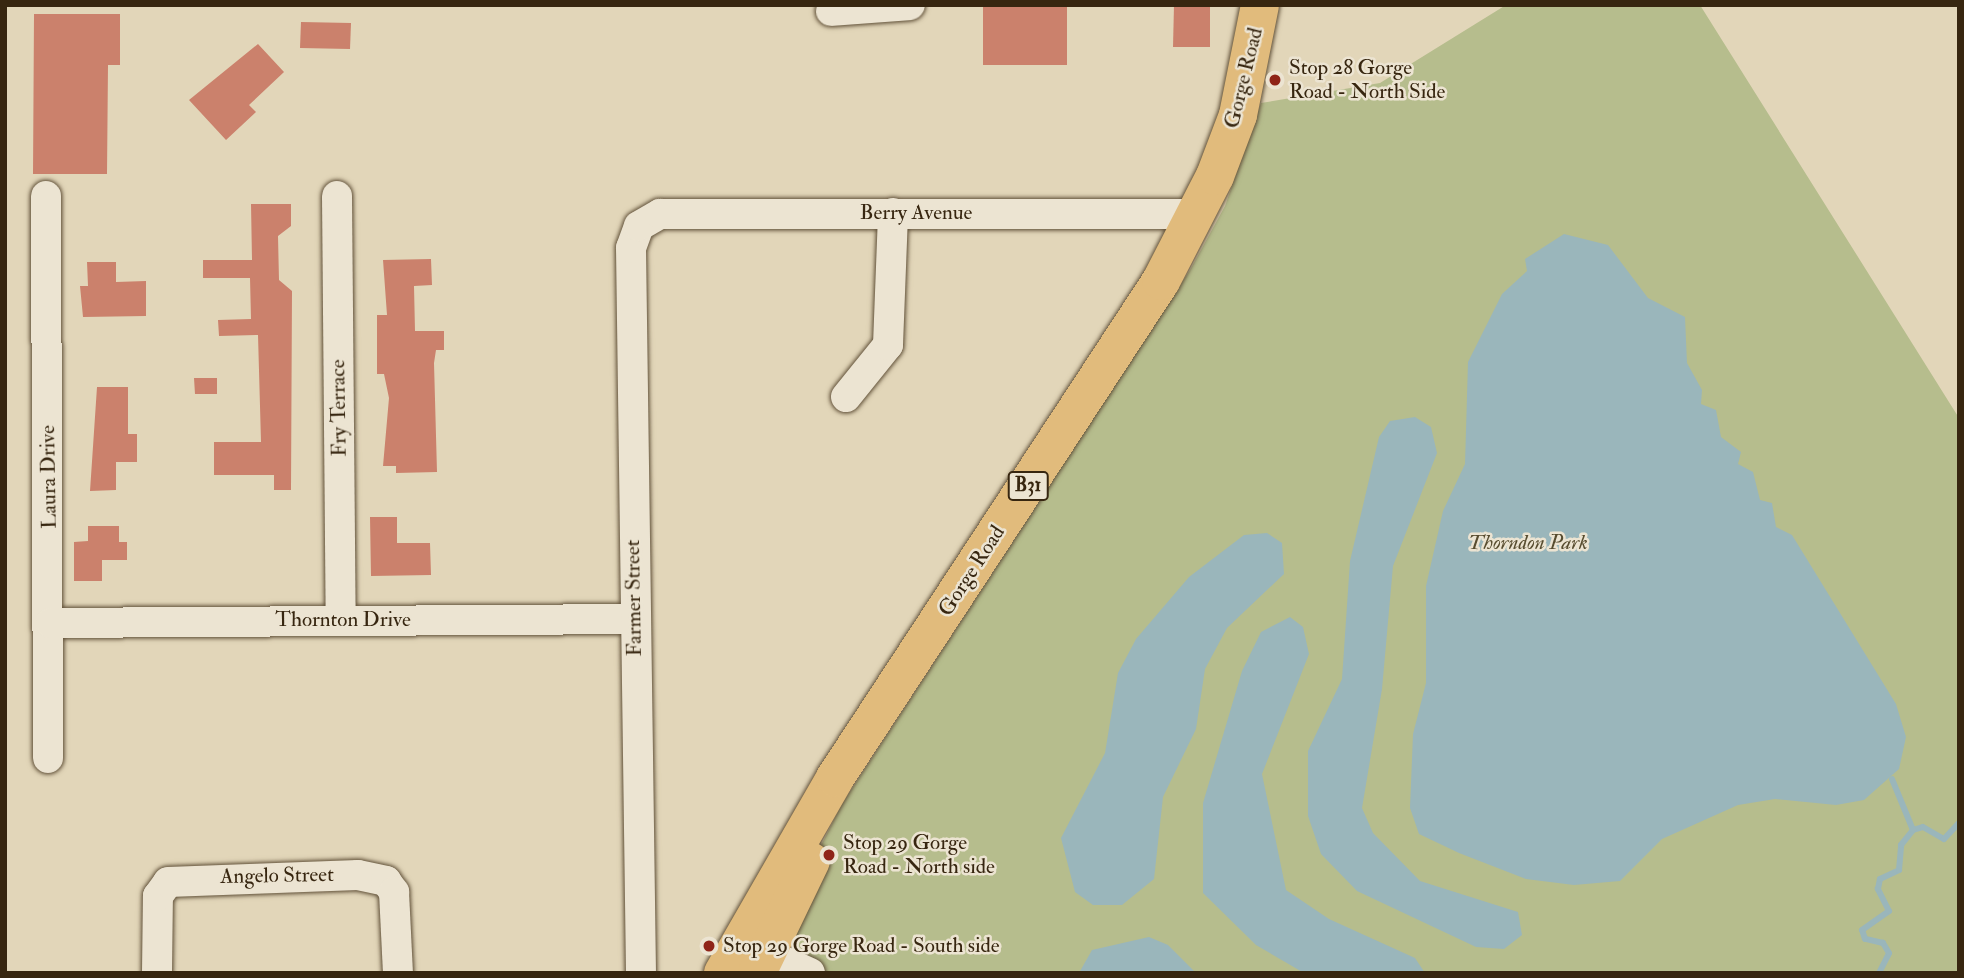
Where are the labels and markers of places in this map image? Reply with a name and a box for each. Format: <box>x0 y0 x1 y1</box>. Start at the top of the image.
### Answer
place label: Stop 28 Gorge Road - North Side <box>1289 55 1445 105</box>
marker: Stop 28 Gorge Road - North Side <box>1267 72 1283 88</box>
place label: Stop 29 Gorge Road - North side <box>843 830 995 880</box>
marker: Stop 29 Gorge Road - North side <box>821 847 837 863</box>
place label: Stop 29 Gorge Road - South side <box>723 933 1000 959</box>
marker: Stop 29 Gorge Road - South side <box>701 938 717 954</box>

